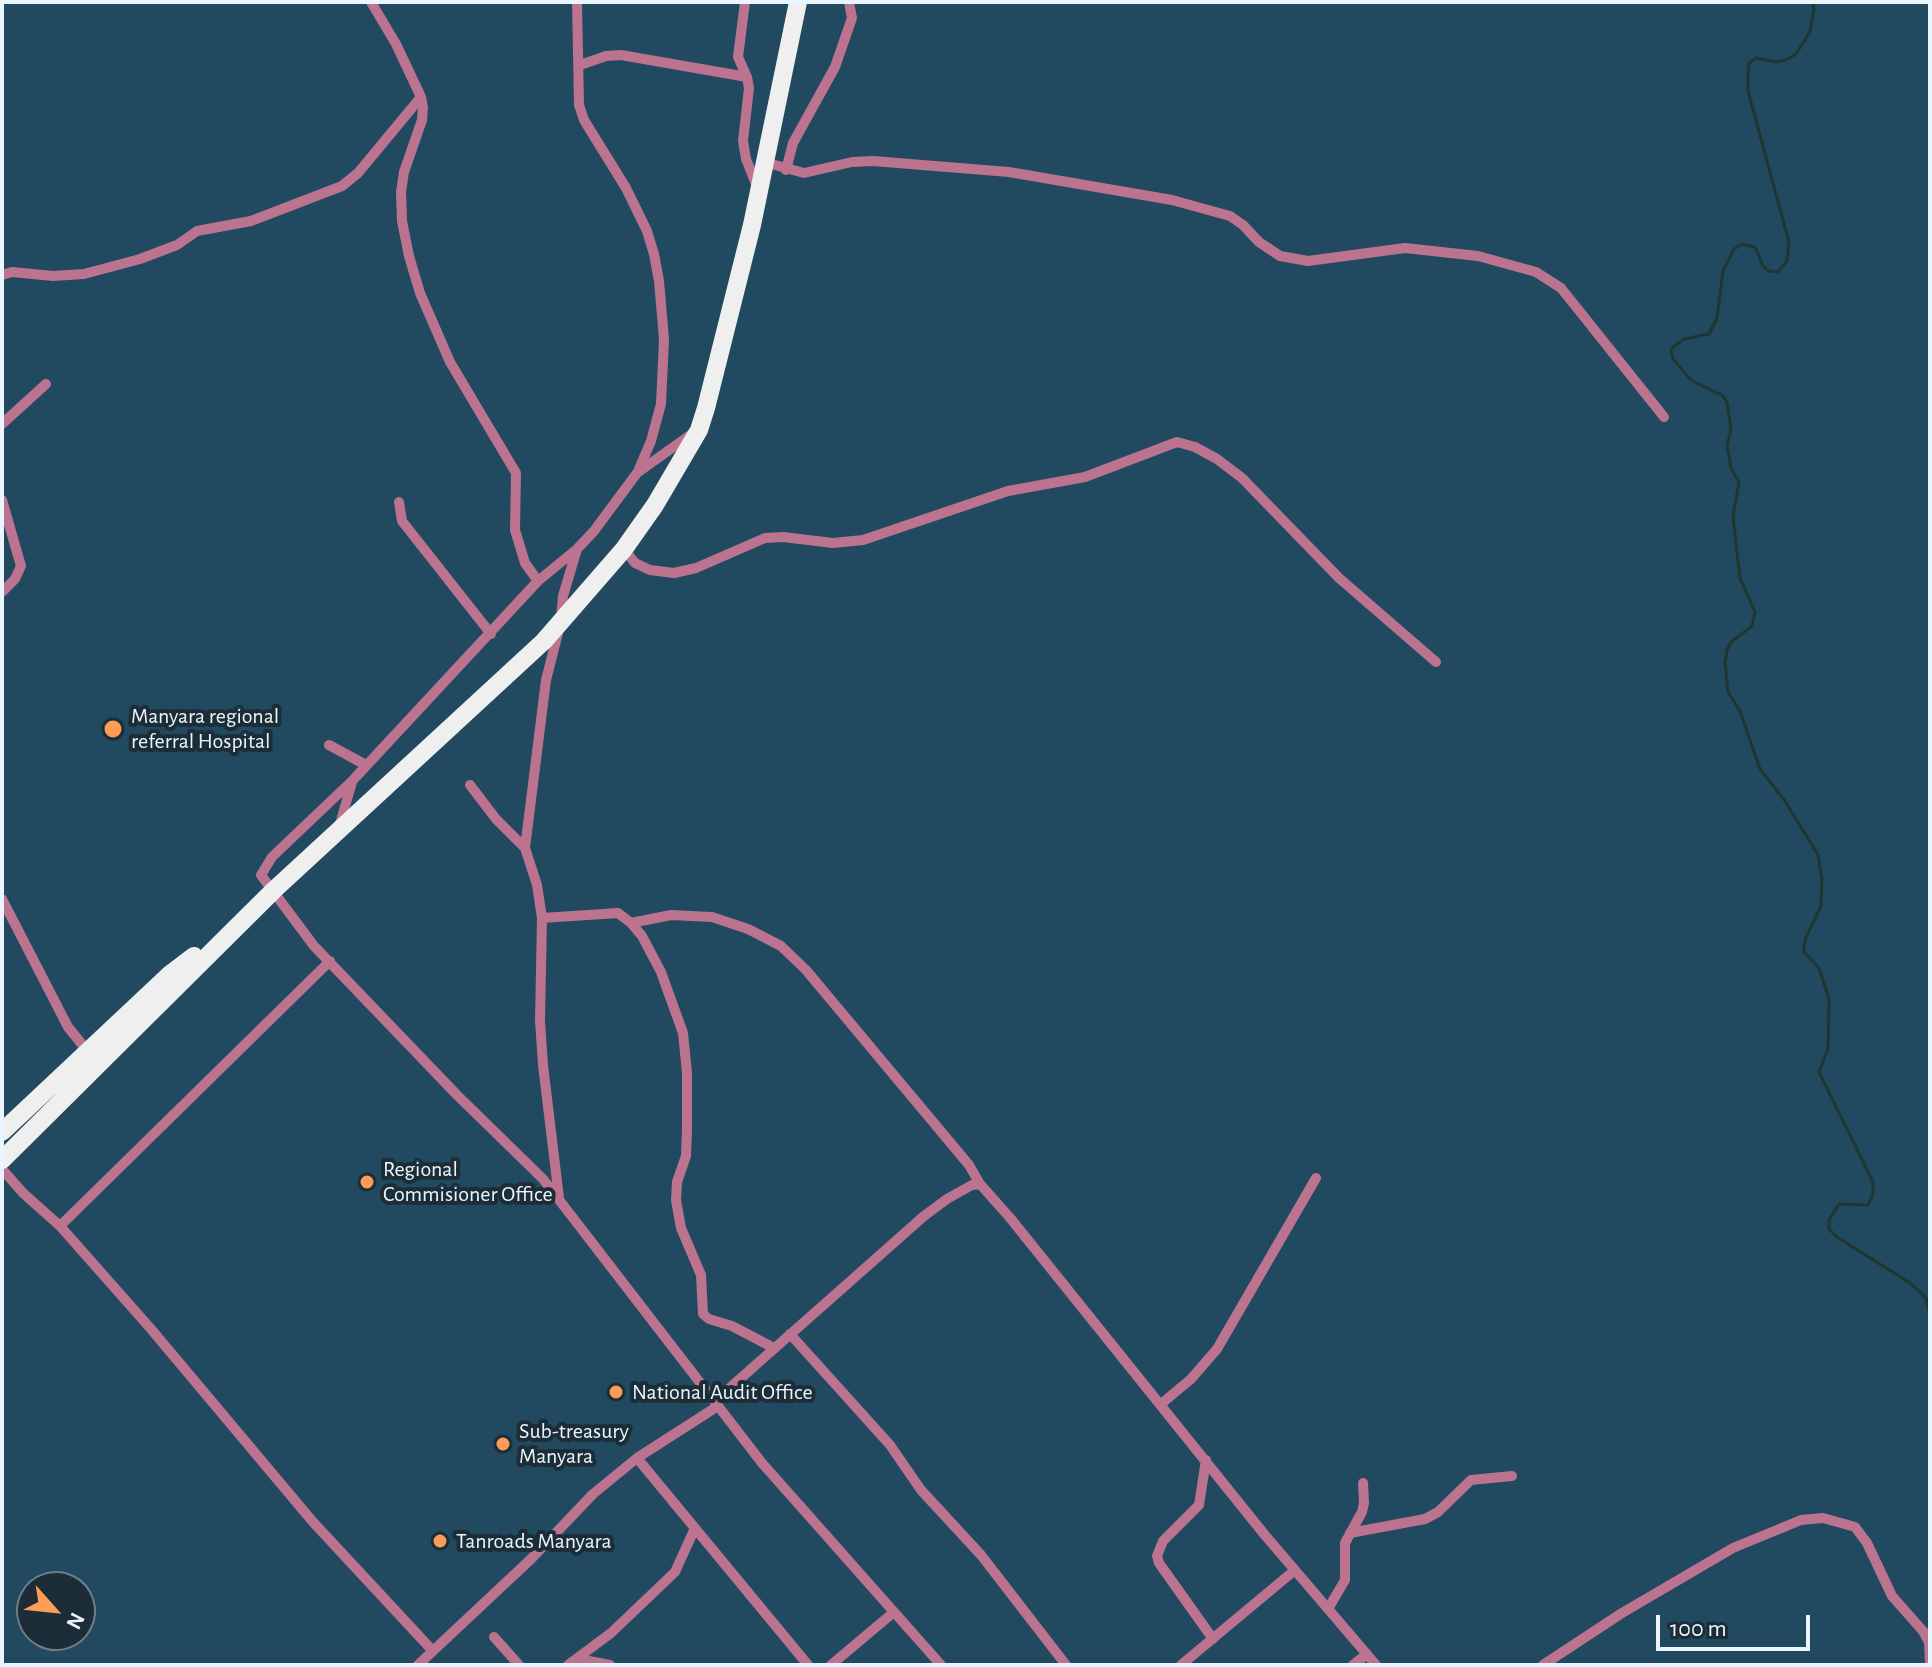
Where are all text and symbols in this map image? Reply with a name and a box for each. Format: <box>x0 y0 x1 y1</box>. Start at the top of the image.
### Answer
place label: Manyara regional referral Hospital <box>131 703 279 754</box>
marker: Manyara regional referral Hospital <box>102 718 124 740</box>
place label: Regional Commisioner Office <box>383 1156 553 1208</box>
marker: Regional Commisioner Office <box>358 1173 376 1191</box>
place label: National Audit Office <box>632 1379 813 1405</box>
marker: National Audit Office <box>607 1383 625 1401</box>
place label: Sub-treasury Manyara <box>519 1418 629 1470</box>
marker: Sub-treasury Manyara <box>494 1435 512 1453</box>
place label: Tanroads Manyara <box>456 1528 612 1554</box>
marker: Tanroads Manyara <box>431 1532 449 1550</box>
north arrow <box>16 1571 96 1651</box>
scale bar <box>1660 1599 1814 1649</box>
text: N <box>62 1609 89 1633</box>
text: 100 m <box>1670 1617 1727 1641</box>

